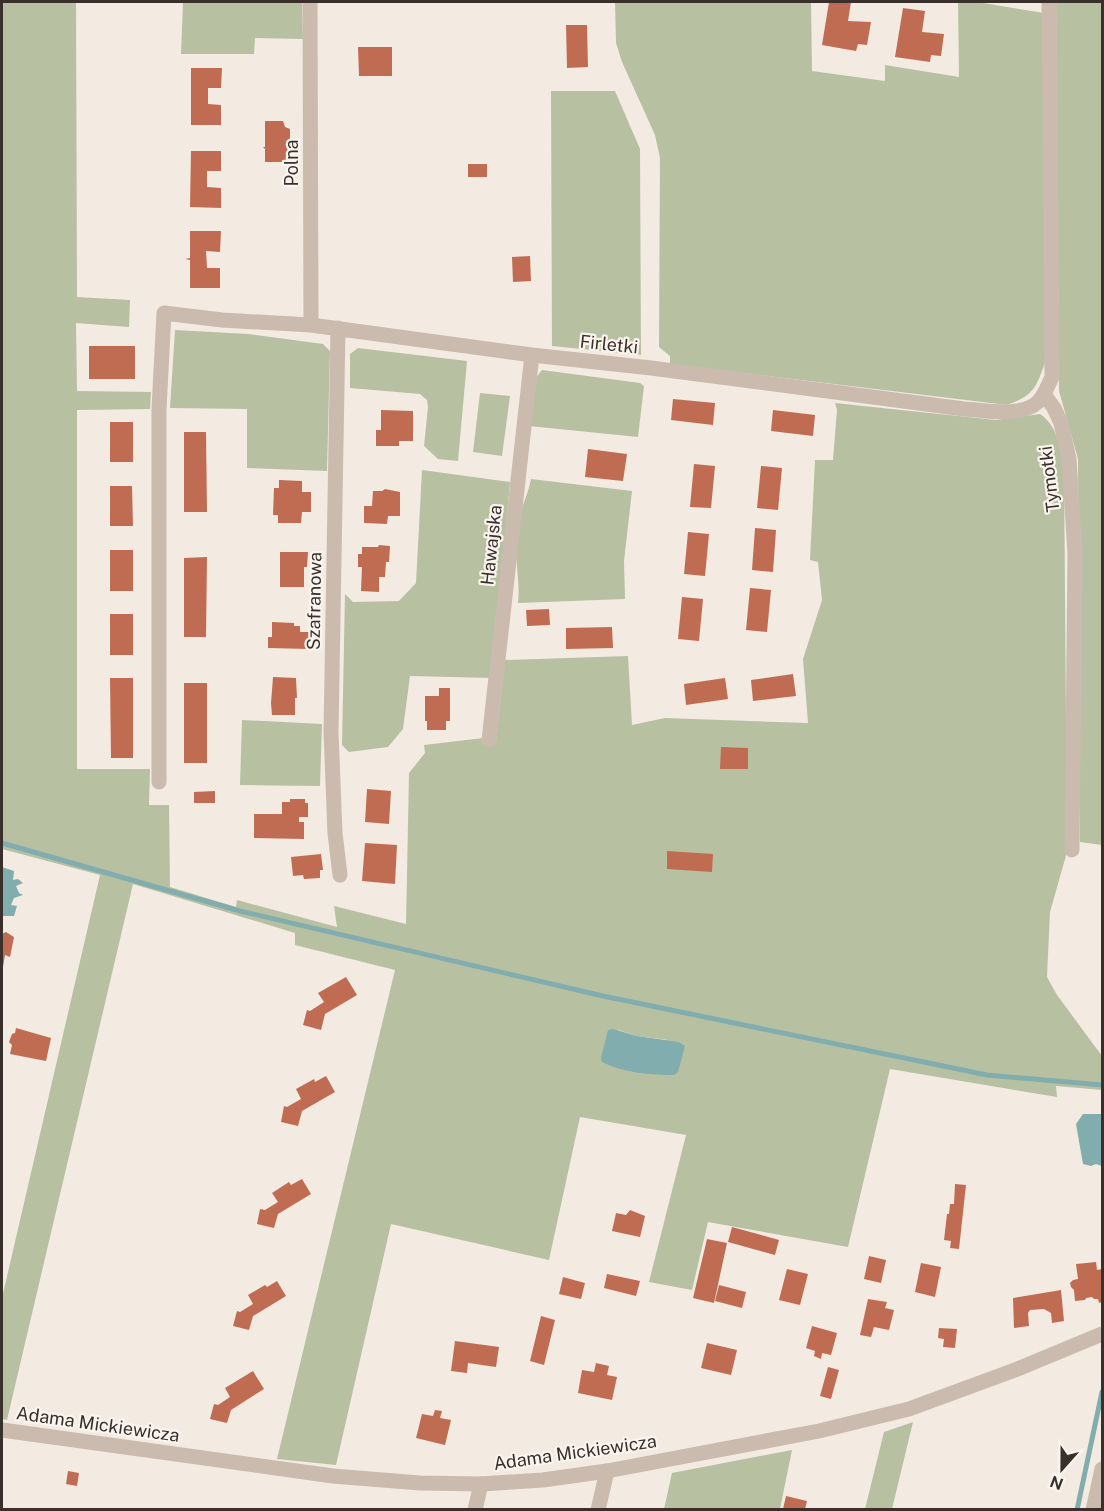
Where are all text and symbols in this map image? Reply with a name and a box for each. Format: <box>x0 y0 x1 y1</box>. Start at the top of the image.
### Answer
street label: Polna <box>281 139 302 187</box>
street label: Firletki <box>579 330 639 358</box>
street label: Tymotki <box>1035 445 1063 513</box>
street label: Hawajska <box>476 504 506 586</box>
street label: Szafranowa <box>303 552 325 650</box>
street label: Adama Mickiewicza <box>15 1402 181 1446</box>
street label: Adama Mickiewicza <box>492 1430 658 1474</box>
north arrow <box>1032 1439 1092 1499</box>
text: N <box>1048 1471 1066 1494</box>

